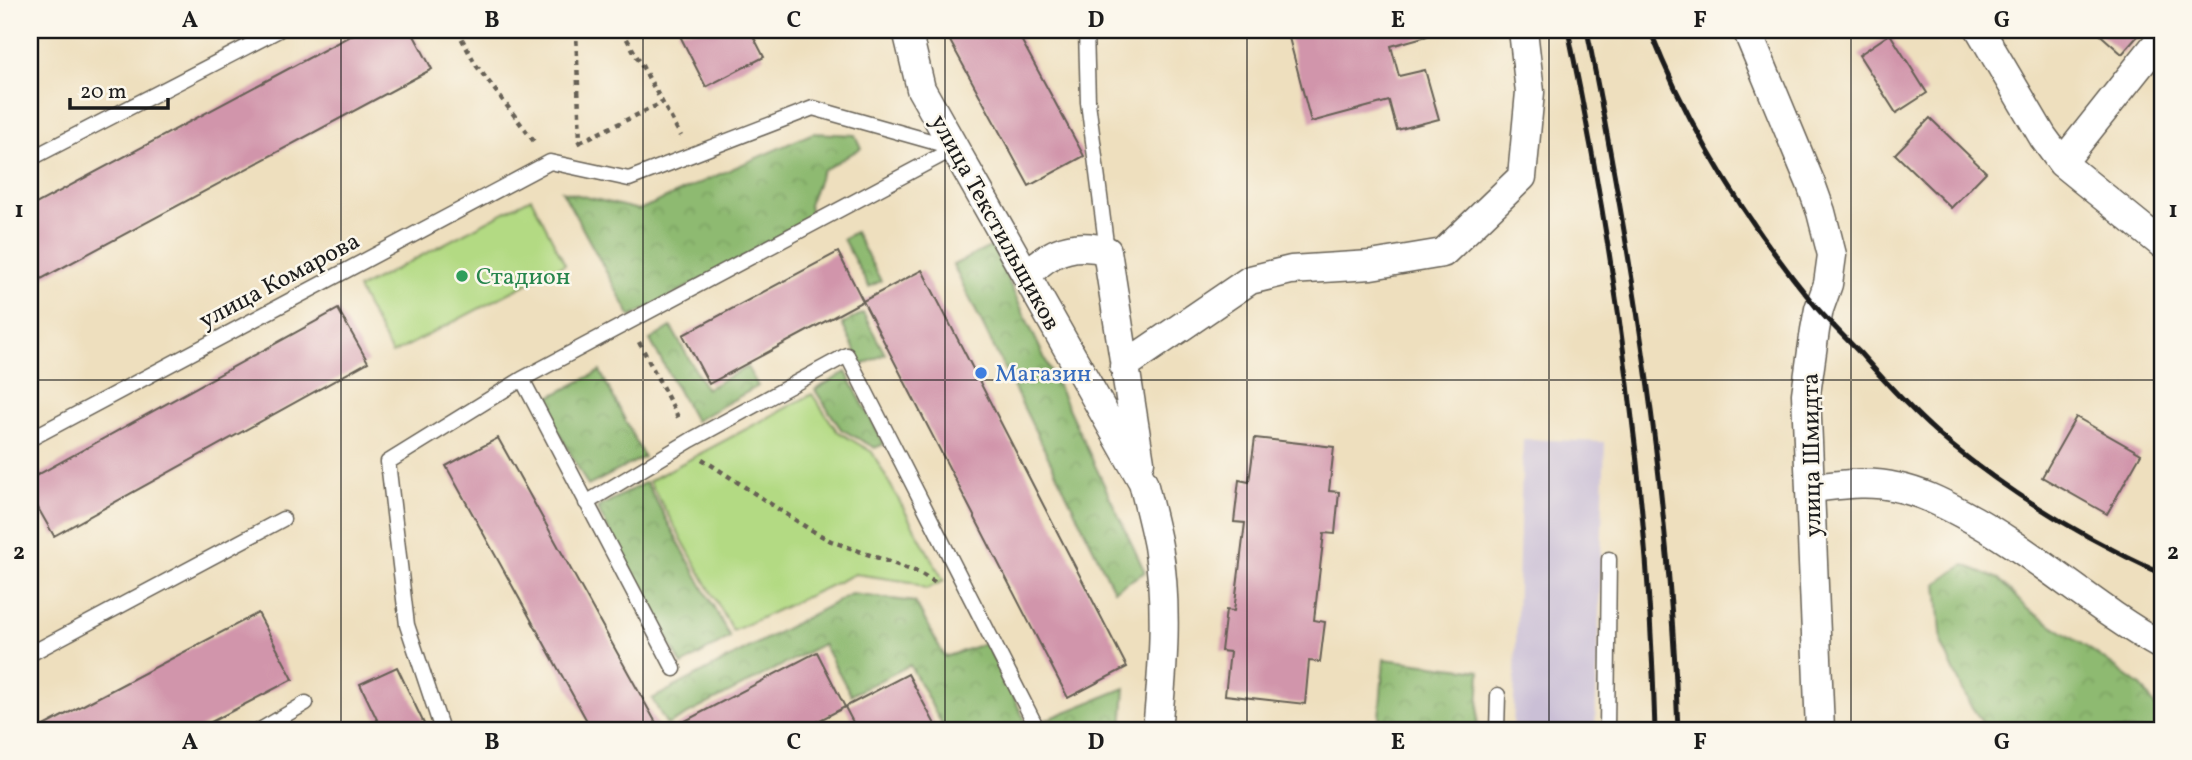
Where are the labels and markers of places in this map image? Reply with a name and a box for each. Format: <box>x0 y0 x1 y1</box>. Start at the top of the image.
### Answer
place label: Стадион <box>476 261 570 295</box>
marker: Стадион <box>454 268 470 284</box>
place label: Магазин <box>995 358 1091 392</box>
marker: Магазин <box>973 365 989 381</box>

